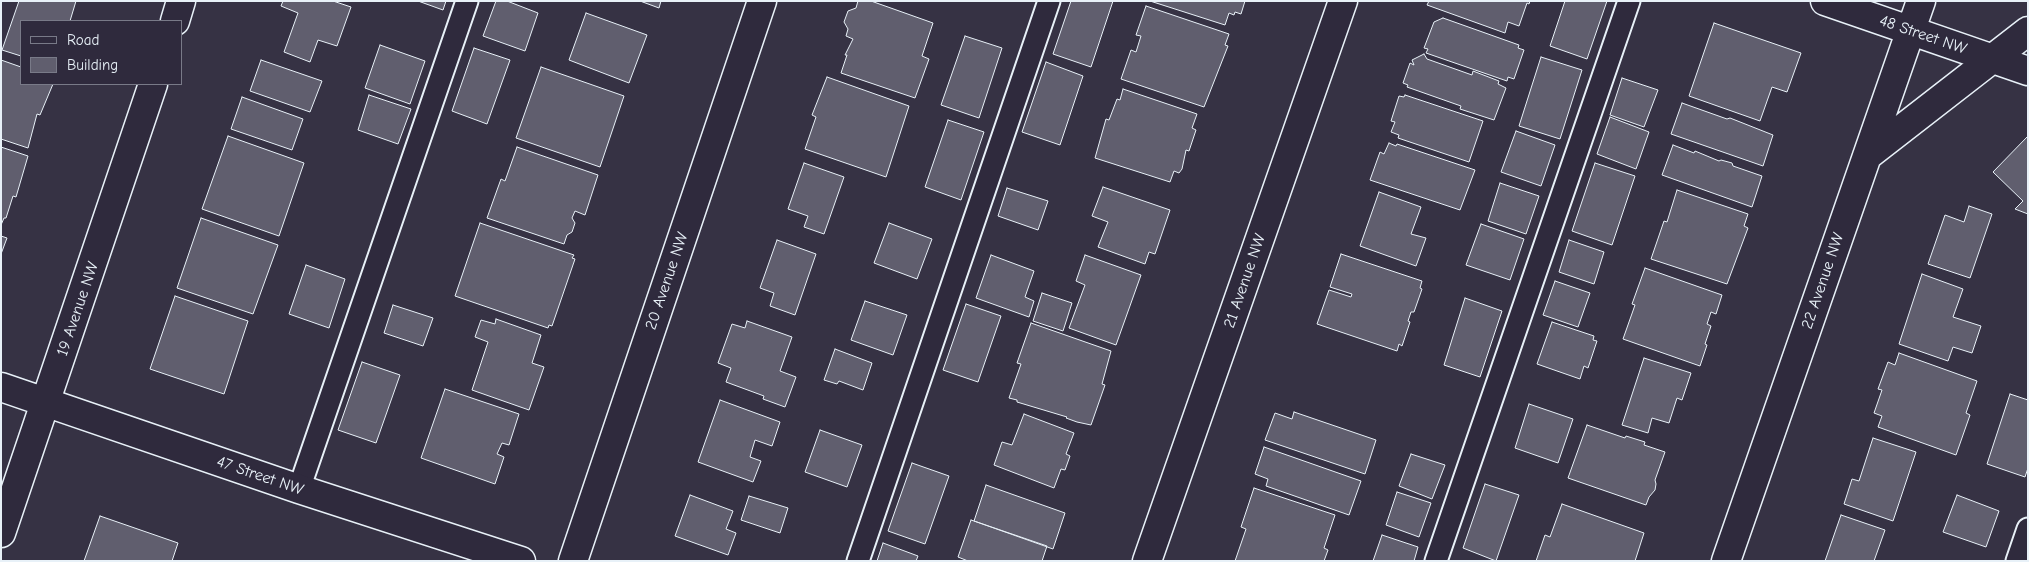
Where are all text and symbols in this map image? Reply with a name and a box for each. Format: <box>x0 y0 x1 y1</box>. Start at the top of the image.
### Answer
street label: 48 Street NW <box>1877 11 1969 59</box>
legend <box>20 20 182 85</box>
text: Road <box>67 31 99 49</box>
text: Building <box>67 56 118 74</box>
street label: 20 Avenue NW <box>641 230 693 332</box>
street label: 22 Avenue NW <box>1798 230 1848 332</box>
street label: 21 Avenue NW <box>1220 231 1270 331</box>
street label: 19 Avenue NW <box>53 259 103 359</box>
street label: 47 Street NW <box>214 452 306 500</box>

